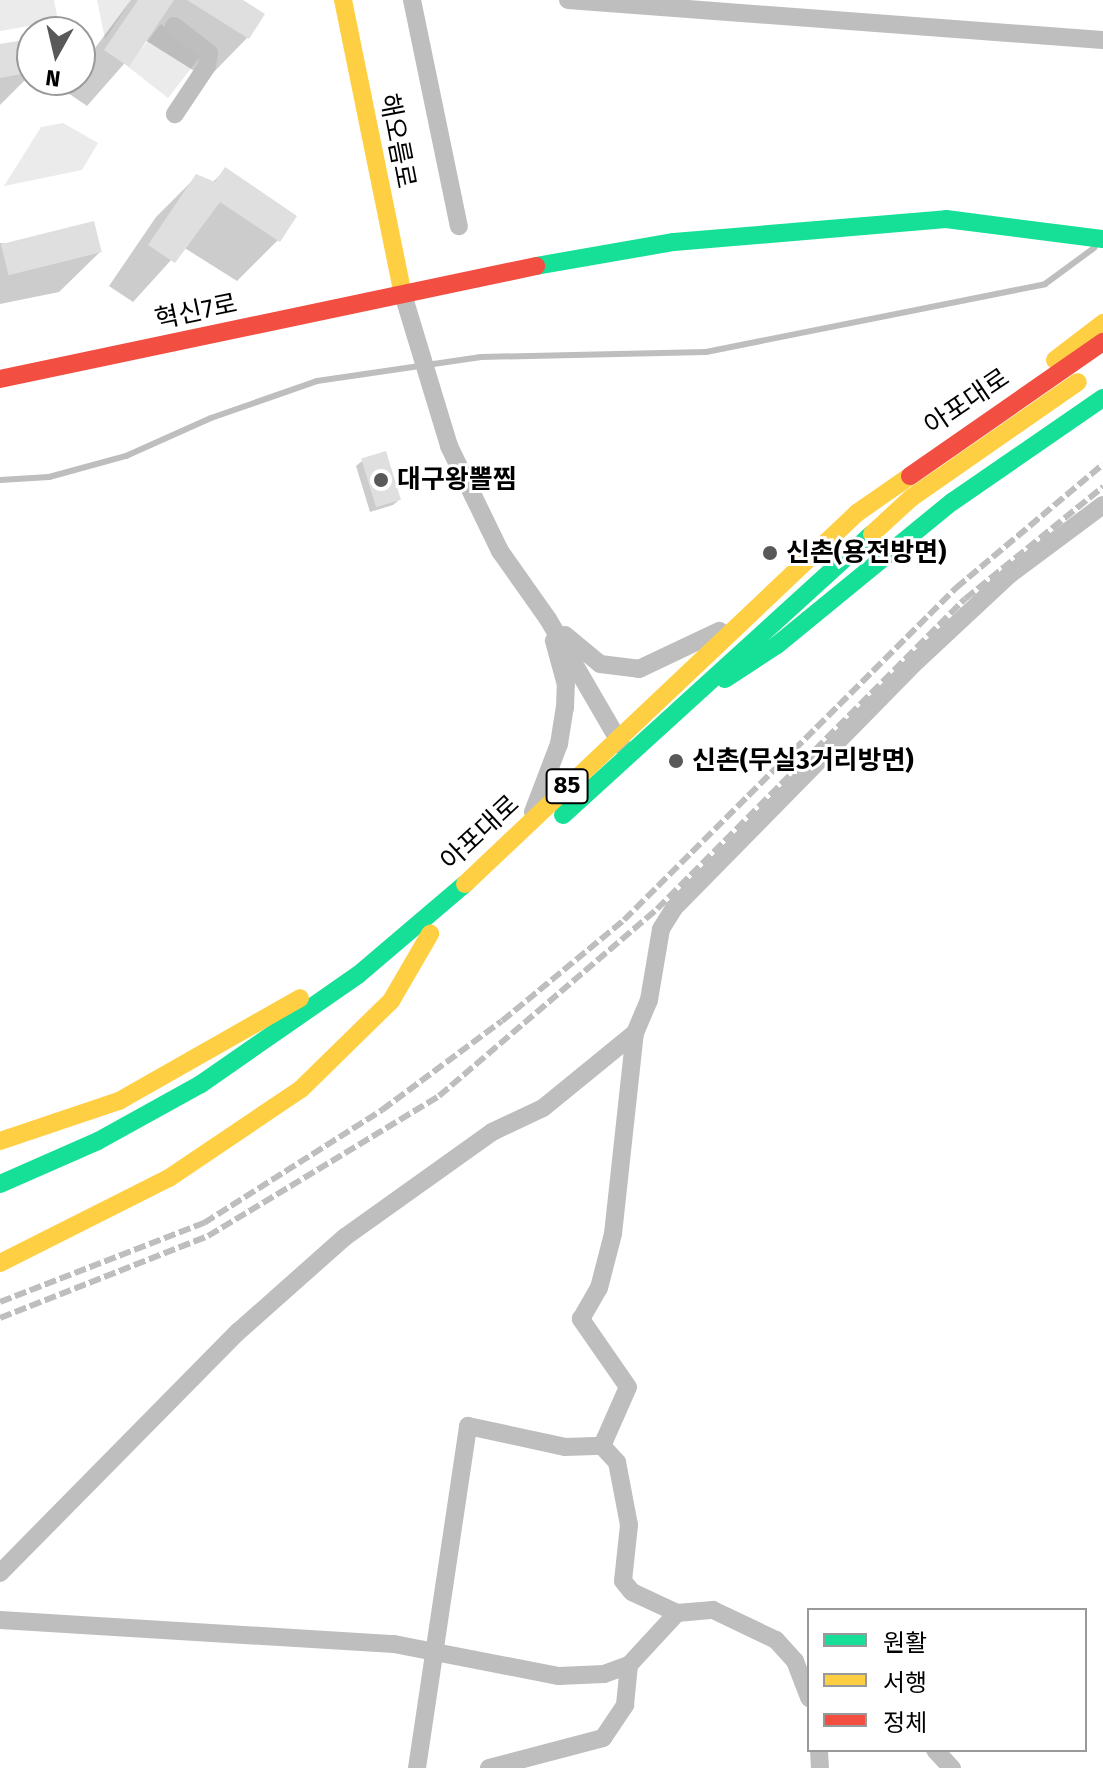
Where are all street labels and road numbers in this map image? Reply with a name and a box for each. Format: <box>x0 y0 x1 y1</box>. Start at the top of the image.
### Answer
street label: 해오름로 <box>373 91 421 191</box>
street label: 혁신7로 <box>152 288 240 336</box>
street label: 아포대로 <box>919 362 1015 442</box>
road number: 85 <box>545 766 589 806</box>
street label: 아포대로 <box>434 789 526 877</box>

